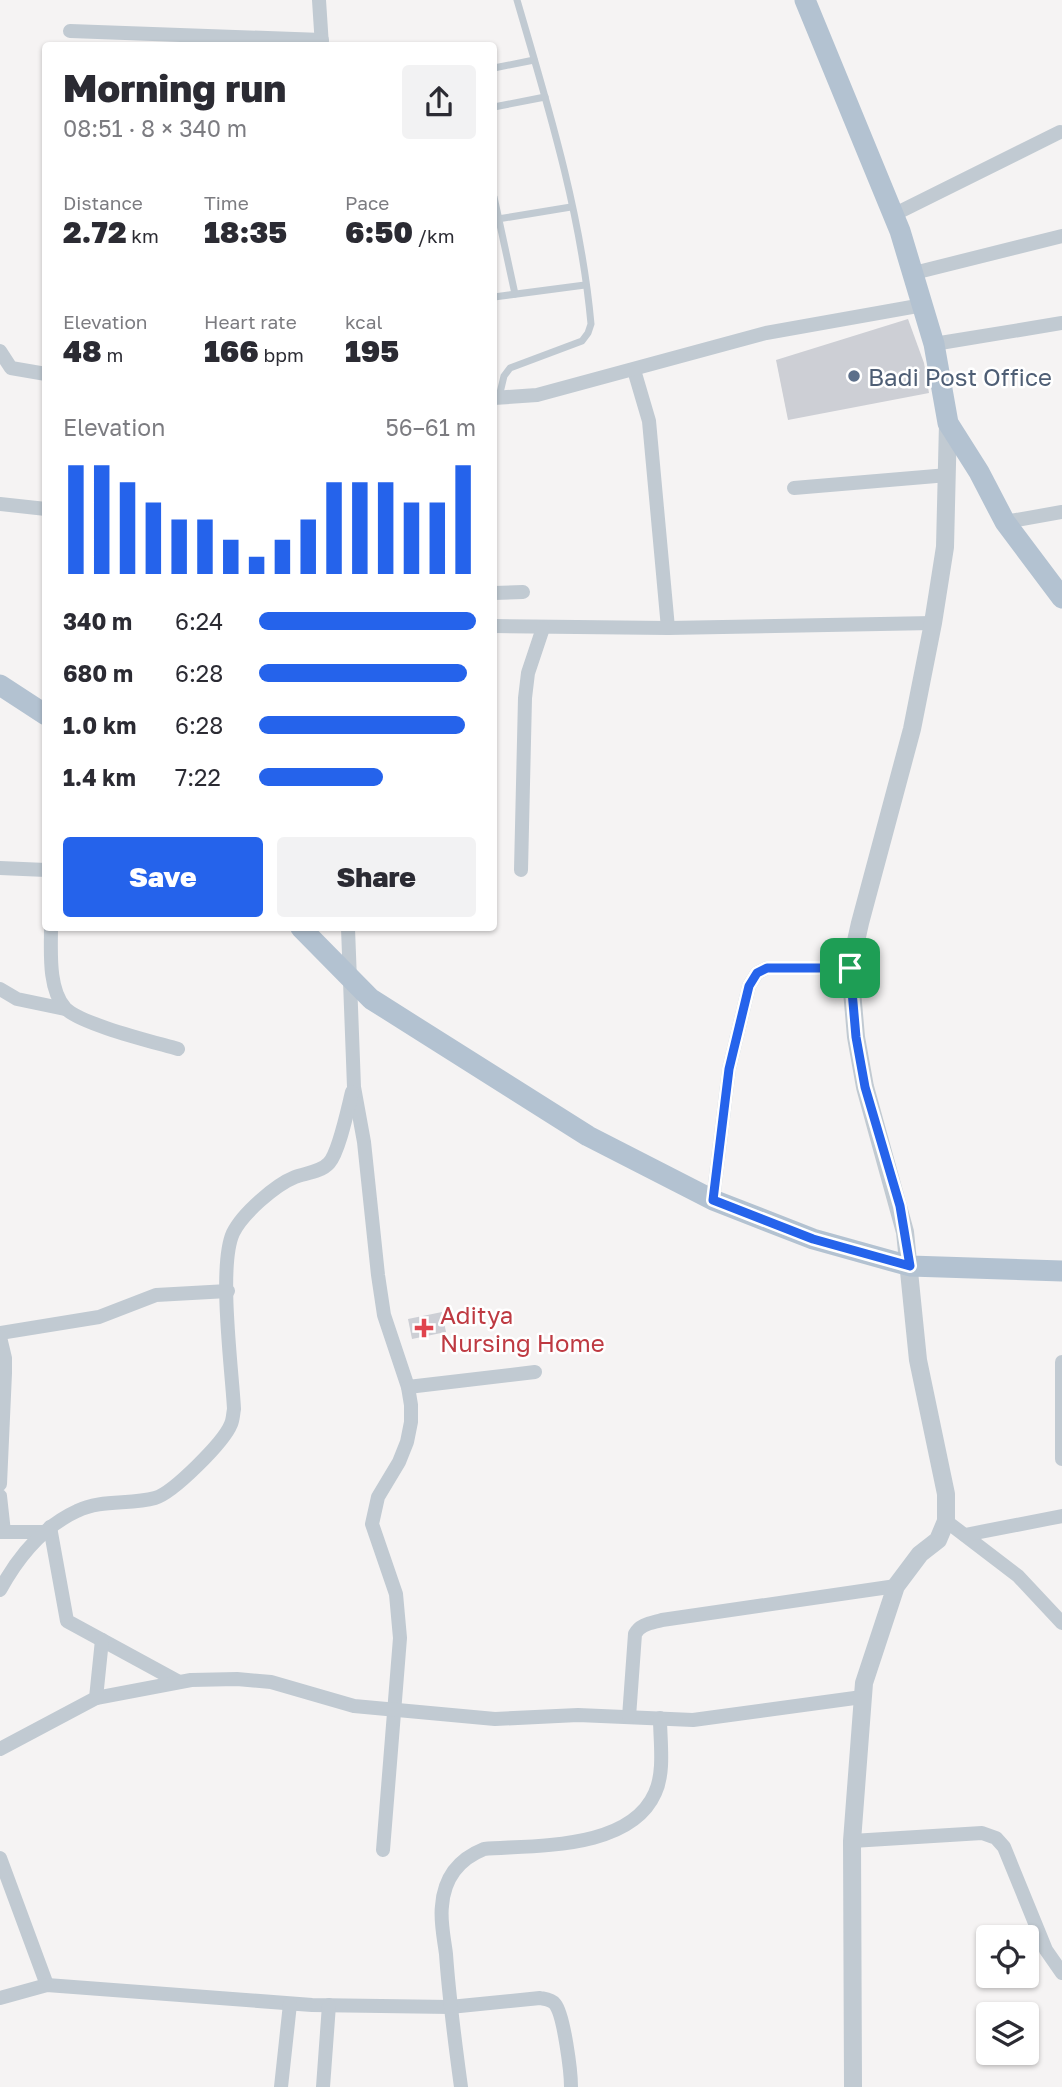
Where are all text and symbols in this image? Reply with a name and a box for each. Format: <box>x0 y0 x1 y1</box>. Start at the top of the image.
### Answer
text: Morning run <box>63 65 286 110</box>
button: share <box>402 65 476 139</box>
text: 08:51 · 8 × 340 m <box>63 114 247 142</box>
text: Distance <box>63 191 143 214</box>
text: Time <box>204 191 249 214</box>
text: Pace <box>345 191 389 214</box>
text: 2.72 <box>63 214 127 250</box>
text: 18:35 <box>204 214 287 250</box>
text: 6:50 <box>345 214 413 250</box>
text: km <box>127 224 159 247</box>
text: /km <box>413 224 455 247</box>
text: Elevation <box>63 310 148 333</box>
text: Heart rate <box>204 310 297 333</box>
text: kcal <box>345 310 383 333</box>
text: 48 <box>63 333 102 369</box>
text: 166 <box>204 333 259 369</box>
text: 195 <box>345 333 399 369</box>
text: m <box>102 343 123 366</box>
text: bpm <box>259 343 304 366</box>
place label: Badi Post Office <box>868 362 1052 391</box>
marker: Badi Post Office <box>846 368 862 384</box>
text: Elevation <box>63 413 165 441</box>
text: 56–61 m <box>385 413 476 441</box>
text: 340 m <box>63 607 132 635</box>
text: 6:24 <box>175 607 223 635</box>
text: 680 m <box>63 659 133 687</box>
text: 6:28 <box>175 659 223 687</box>
text: 1.0 km <box>63 711 136 739</box>
text: 6:28 <box>175 711 223 739</box>
text: 1.4 km <box>63 763 136 791</box>
text: 7:22 <box>175 763 221 791</box>
button: Save <box>63 837 263 917</box>
button: Share <box>277 837 476 917</box>
pin <box>820 938 880 998</box>
icon: arrive <box>831 949 869 987</box>
place label: Aditya Nursing Home <box>440 1300 605 1357</box>
marker: Aditya Nursing Home <box>414 1318 434 1338</box>
map controls <box>976 1925 1039 2065</box>
button: locate <box>976 1925 1039 1988</box>
button: layers <box>976 2002 1039 2065</box>

